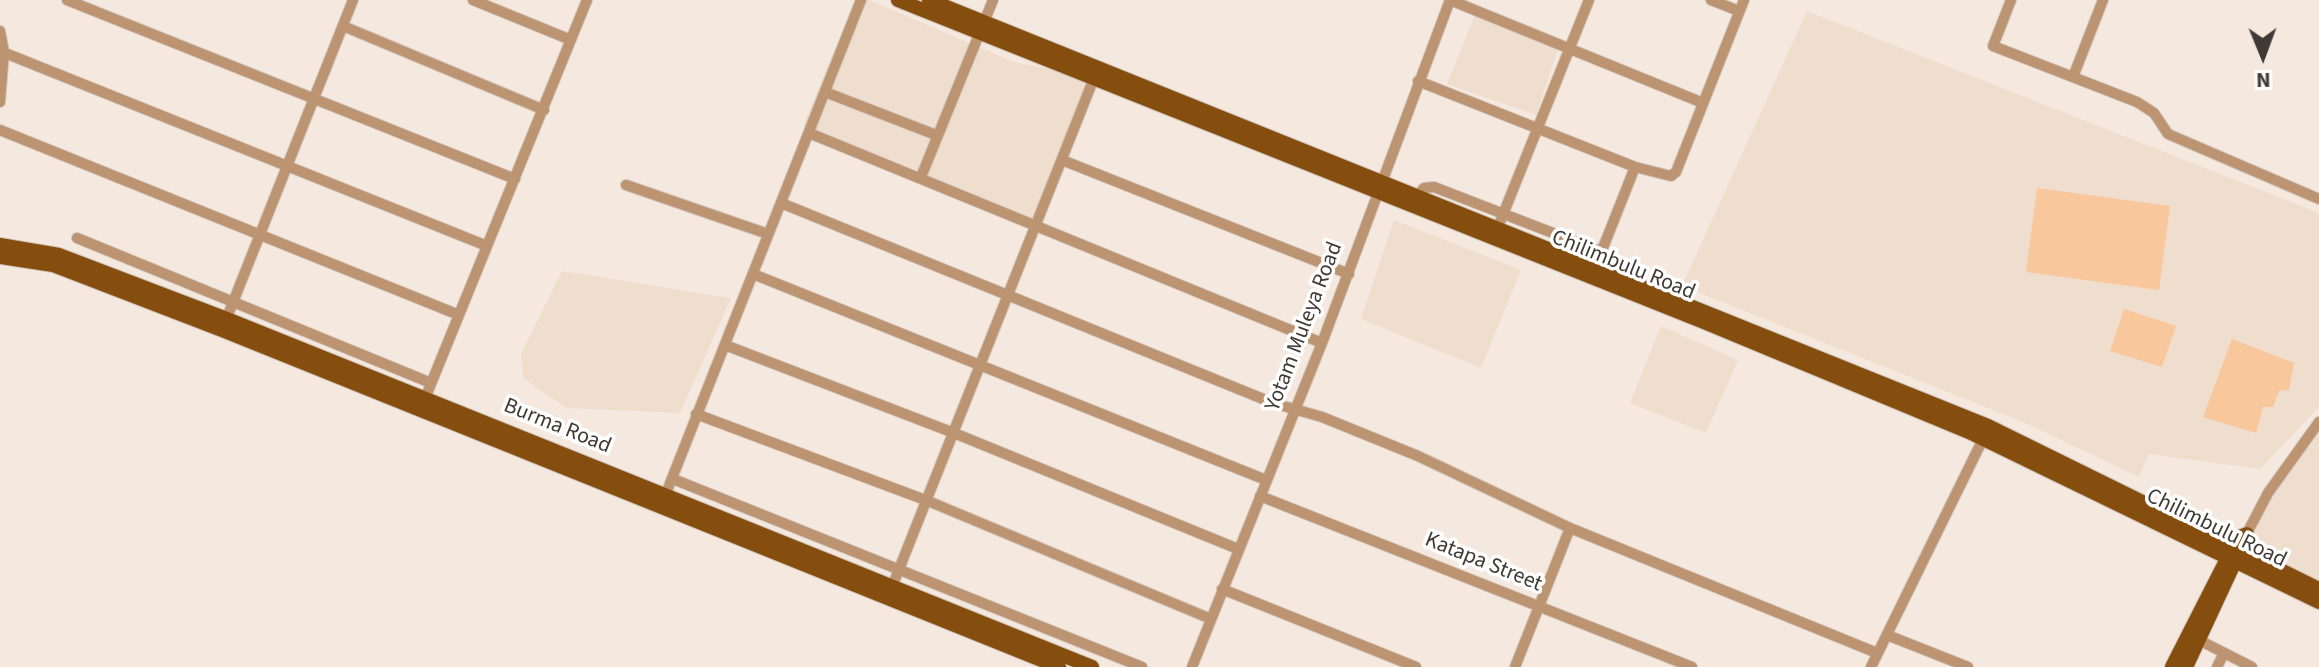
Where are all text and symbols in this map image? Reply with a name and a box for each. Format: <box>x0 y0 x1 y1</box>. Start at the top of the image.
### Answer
north arrow <box>2223 16 2303 96</box>
text: N <box>2256 64 2271 96</box>
street label: Chilimbulu Road <box>1547 225 1699 307</box>
street label: Yotam Muleya Road <box>1261 239 1349 415</box>
street label: Burma Road <box>499 394 615 460</box>
street label: Chilimbulu Road <box>2142 484 2290 574</box>
street label: Katapa Street <box>1421 528 1545 598</box>

